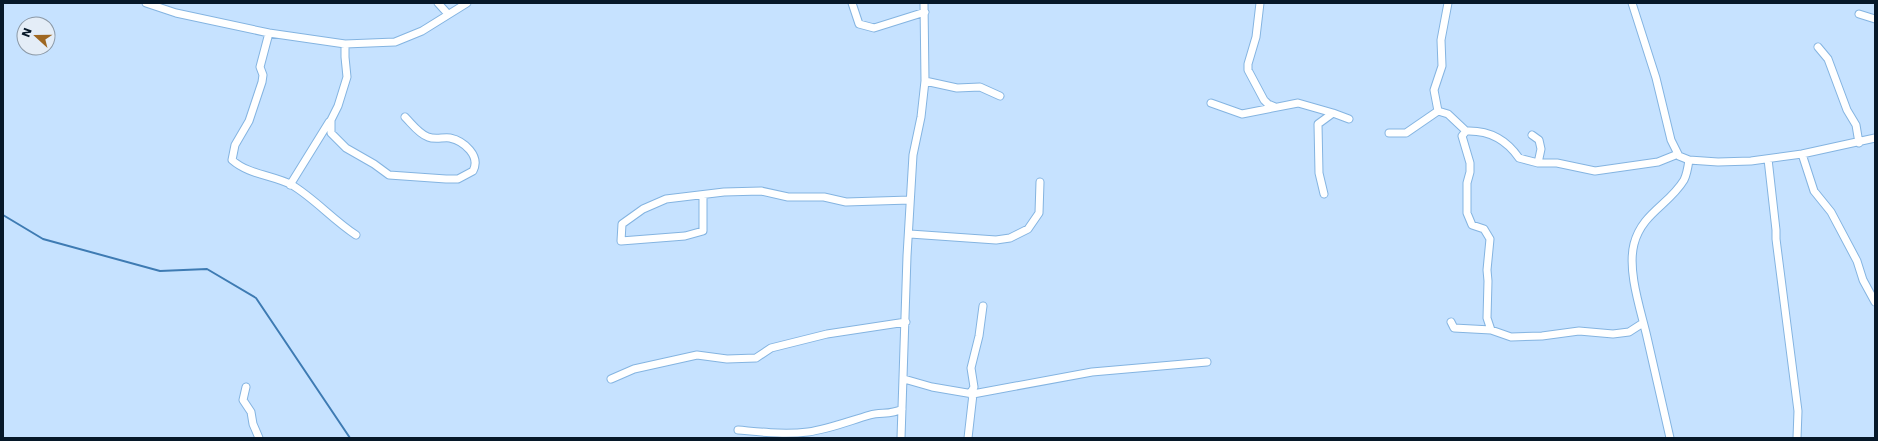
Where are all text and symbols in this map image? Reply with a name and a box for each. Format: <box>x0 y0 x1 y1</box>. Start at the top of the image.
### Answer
north arrow <box>16 16 56 56</box>
text: N <box>19 26 35 39</box>

